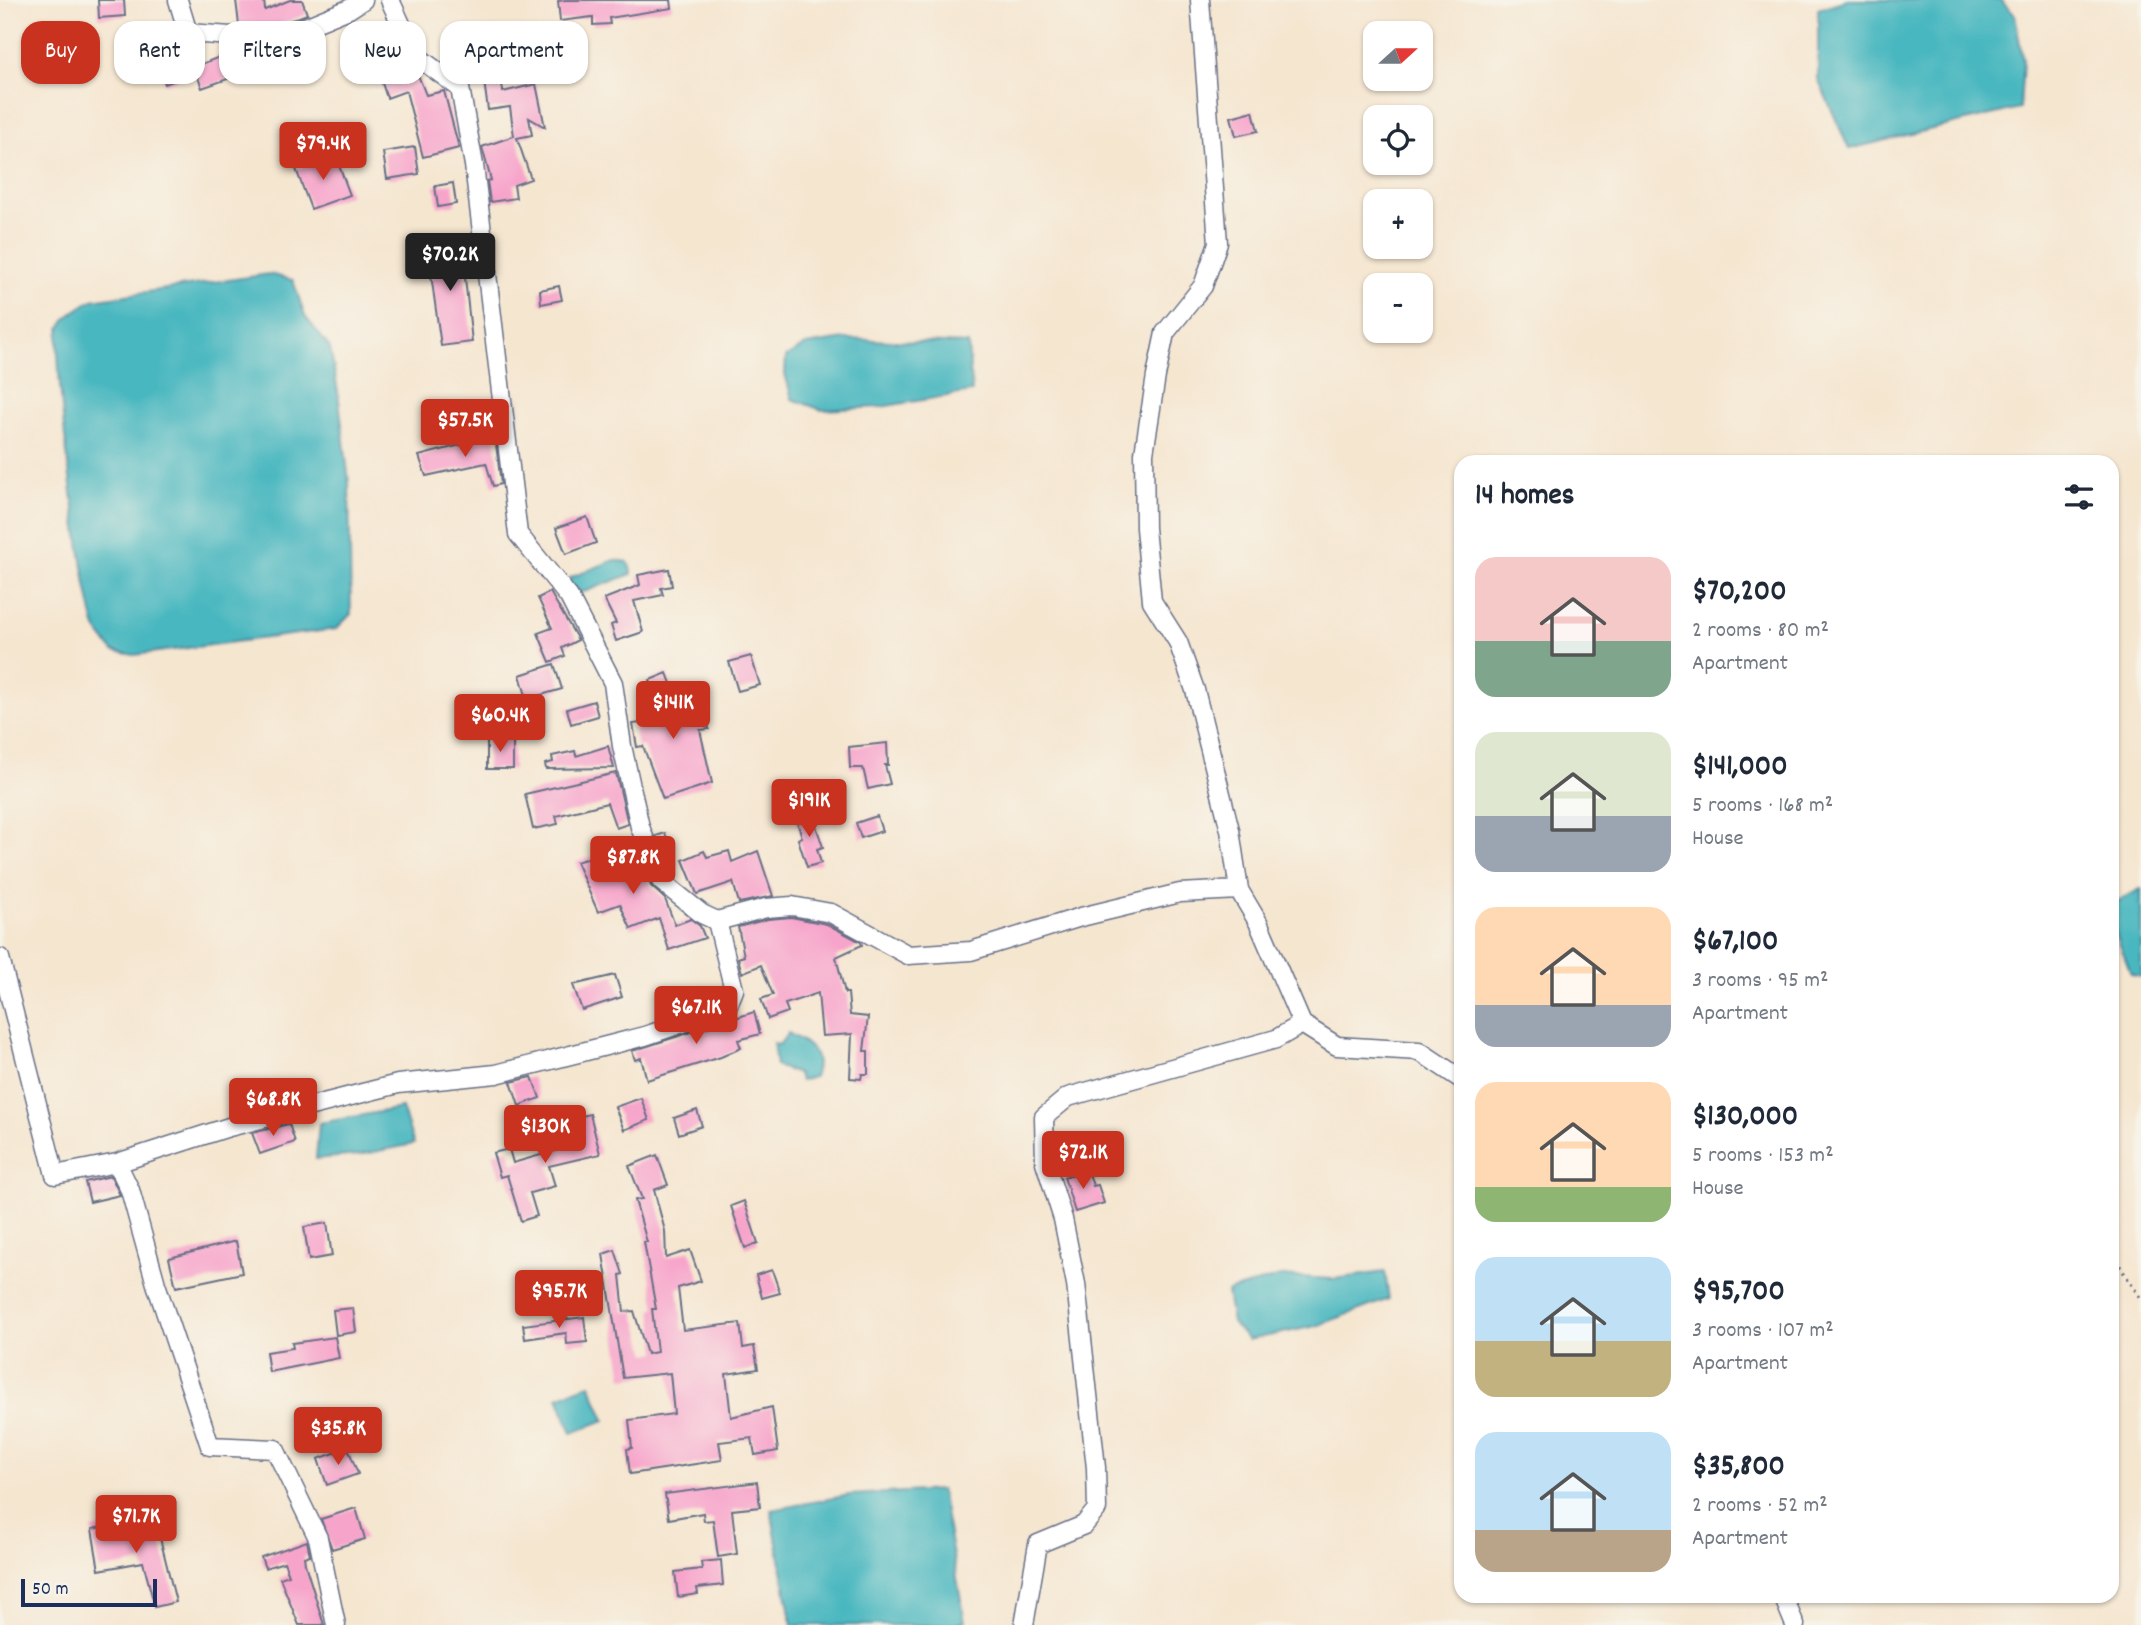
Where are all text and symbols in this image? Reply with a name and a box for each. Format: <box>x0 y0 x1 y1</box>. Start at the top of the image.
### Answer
chip: Buy <box>21 21 100 84</box>
chip: Rent <box>114 21 205 84</box>
chip: Filters <box>219 21 326 84</box>
chip: New <box>340 21 426 84</box>
chip: Apartment <box>440 21 588 84</box>
north arrow <box>1363 21 1433 91</box>
map controls <box>1363 21 1433 343</box>
button: locate <box>1363 105 1433 175</box>
pin: $79.4K <box>266 122 380 182</box>
text: $79.4K <box>296 128 351 161</box>
button: + <box>1363 189 1433 259</box>
pin: $70.2K <box>393 233 507 293</box>
text: $70.2K <box>421 239 479 272</box>
button: − <box>1363 273 1433 343</box>
pin: $57.5K <box>408 400 522 459</box>
text: $57.5K <box>437 405 493 438</box>
text: 14 homes <box>1475 476 1574 519</box>
icon: filters <box>2060 478 2098 516</box>
text: $70,200 <box>1692 572 1787 615</box>
icon: home <box>1531 585 1615 669</box>
text: 2 rooms · 80 m² <box>1692 615 1829 648</box>
text: Apartment <box>1692 648 1788 681</box>
pin: $141K <box>624 682 722 741</box>
text: $141K <box>652 687 694 720</box>
pin: $60.4K <box>443 694 557 754</box>
text: $60.4K <box>470 700 530 733</box>
text: $141,000 <box>1692 747 1788 790</box>
icon: home <box>1531 760 1615 844</box>
pin: $191K <box>760 780 858 839</box>
text: $191K <box>788 785 830 818</box>
text: 5 rooms · 168 m² <box>1692 790 1833 823</box>
text: House <box>1692 823 1744 856</box>
pin: $87.8K <box>576 836 690 896</box>
text: $87.8K <box>606 842 660 875</box>
text: $67,100 <box>1692 922 1778 965</box>
icon: home <box>1531 935 1615 1019</box>
text: 3 rooms · 95 m² <box>1692 965 1828 998</box>
pin: $67.1K <box>639 986 753 1046</box>
text: $67.1K <box>670 992 722 1025</box>
text: Apartment <box>1692 998 1788 1031</box>
pin: $68.8K <box>216 1078 330 1138</box>
text: $68.8K <box>245 1084 301 1117</box>
text: $130,000 <box>1692 1097 1798 1140</box>
pin: $130K <box>496 1106 594 1165</box>
icon: home <box>1531 1110 1615 1194</box>
text: $130K <box>520 1111 570 1144</box>
pin: $72.1K <box>1026 1132 1140 1191</box>
text: $72.1K <box>1058 1137 1108 1170</box>
text: 5 rooms · 153 m² <box>1692 1140 1834 1173</box>
text: House <box>1692 1173 1744 1206</box>
pin: $95.7K <box>502 1270 616 1330</box>
text: $95,700 <box>1692 1272 1785 1315</box>
text: $95.7K <box>531 1276 587 1309</box>
icon: home <box>1531 1285 1615 1369</box>
text: 3 rooms · 107 m² <box>1692 1315 1834 1348</box>
text: Apartment <box>1692 1348 1788 1381</box>
pin: $35.8K <box>281 1408 395 1467</box>
text: $35.8K <box>310 1413 366 1446</box>
text: $35,800 <box>1692 1447 1785 1490</box>
icon: home <box>1531 1460 1615 1544</box>
text: 2 rooms · 52 m² <box>1692 1490 1828 1523</box>
pin: $71.7K <box>79 1496 193 1555</box>
text: $71.7K <box>112 1501 160 1534</box>
text: Apartment <box>1692 1523 1788 1556</box>
scale bar <box>21 1576 158 1608</box>
text: 50 m <box>32 1577 69 1604</box>

